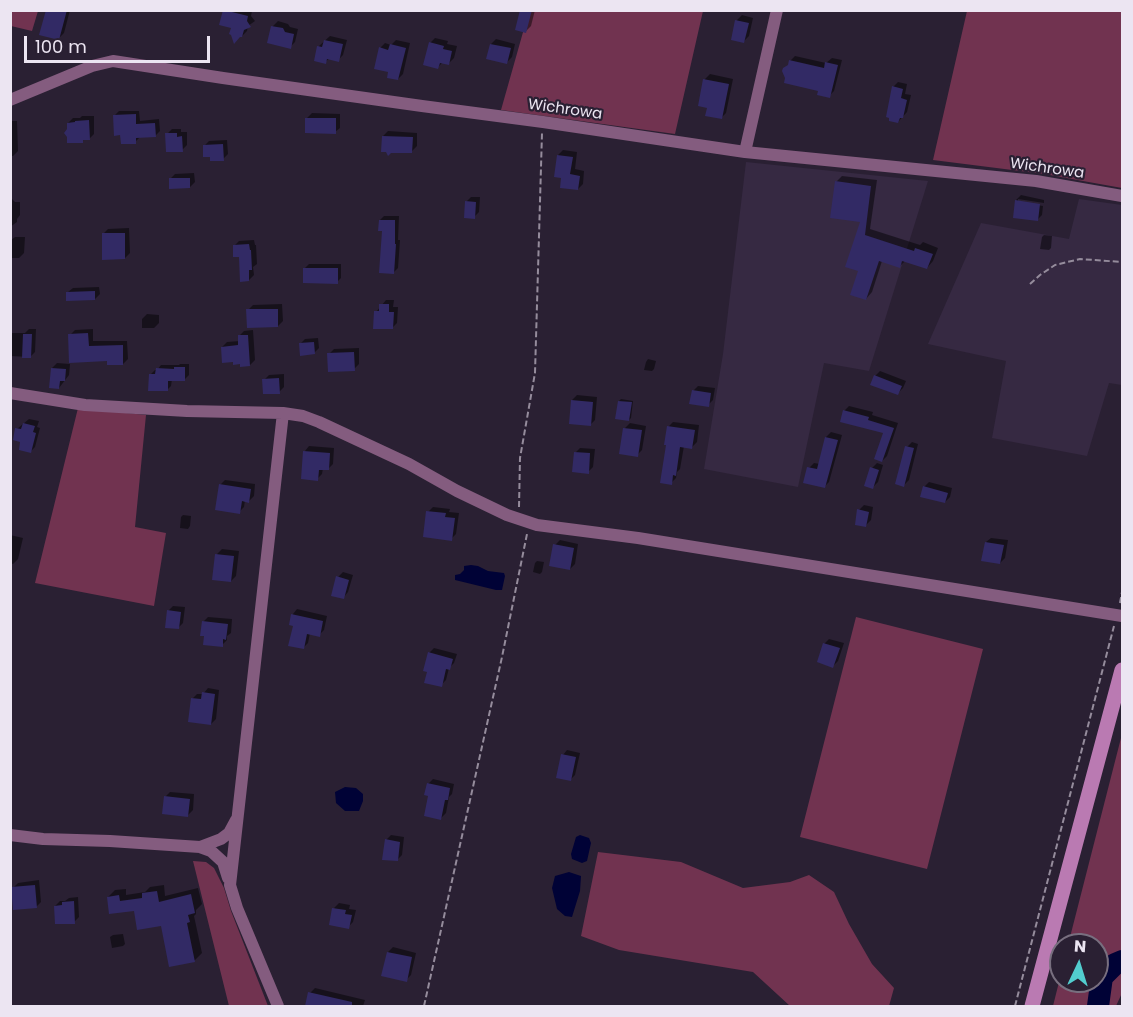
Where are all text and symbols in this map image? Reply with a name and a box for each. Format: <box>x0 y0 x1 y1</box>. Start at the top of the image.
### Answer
scale bar <box>27 24 213 62</box>
text: 100 m <box>35 34 87 59</box>
street label: Wichrowa <box>527 96 603 124</box>
street label: Wichrowa <box>1009 155 1085 183</box>
north arrow <box>1049 933 1109 993</box>
text: N <box>1073 935 1087 958</box>

